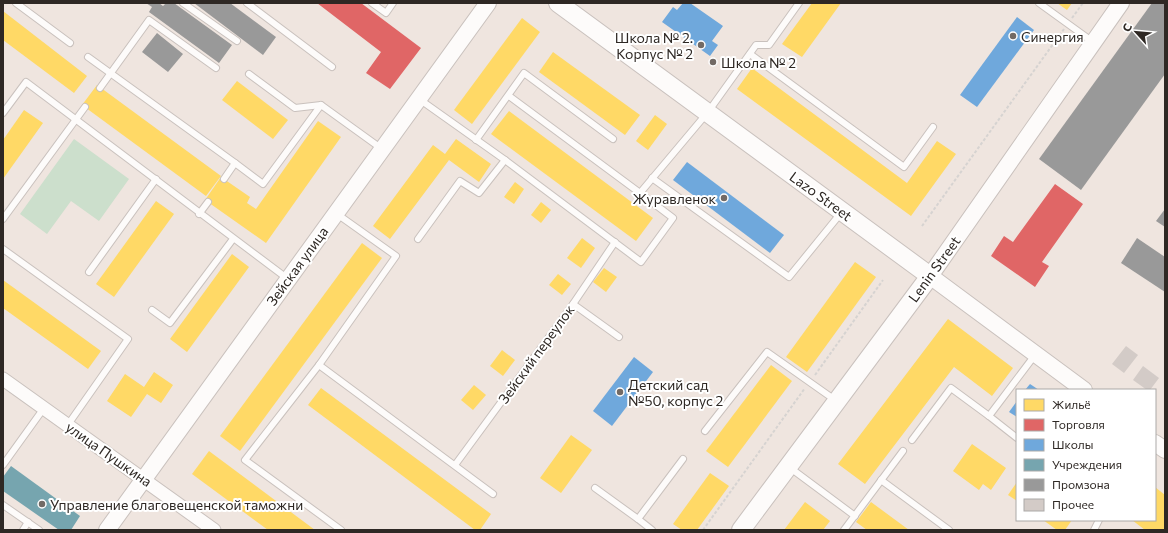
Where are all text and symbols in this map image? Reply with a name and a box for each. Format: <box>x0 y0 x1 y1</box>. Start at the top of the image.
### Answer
north arrow <box>1116 12 1156 52</box>
text: С <box>1119 21 1134 34</box>
place label: Синергия <box>1021 28 1084 45</box>
place label: Школа № 2. Корпус № 2 <box>615 29 693 62</box>
marker: Синергия <box>1008 31 1018 41</box>
marker: Школа № 2. Корпус № 2 <box>696 40 706 50</box>
place label: Школа № 2 <box>721 54 796 71</box>
marker: Школа № 2 <box>708 57 718 67</box>
street label: Lazo Street <box>787 168 856 224</box>
place label: Журавленок <box>633 190 716 207</box>
marker: Журавленок <box>719 193 729 203</box>
street label: Зейская улица <box>263 223 331 309</box>
street label: Lenin Street <box>904 233 964 305</box>
street label: Зейский переулок <box>494 301 578 407</box>
place label: Детский сад №50, корпус 2 <box>628 376 724 409</box>
marker: Детский сад №50, корпус 2 <box>615 387 625 397</box>
legend <box>1016 389 1156 521</box>
text: Жильё <box>1052 397 1091 411</box>
text: Торговля <box>1052 417 1105 431</box>
street label: улица Пушкина <box>63 418 155 490</box>
text: Школы <box>1052 437 1093 451</box>
text: Учреждения <box>1052 457 1122 471</box>
text: Промзона <box>1052 477 1110 491</box>
place label: Управление благовещенской таможни <box>50 496 303 513</box>
text: Прочее <box>1052 497 1094 511</box>
marker: Управление благовещенской таможни <box>37 499 47 509</box>

